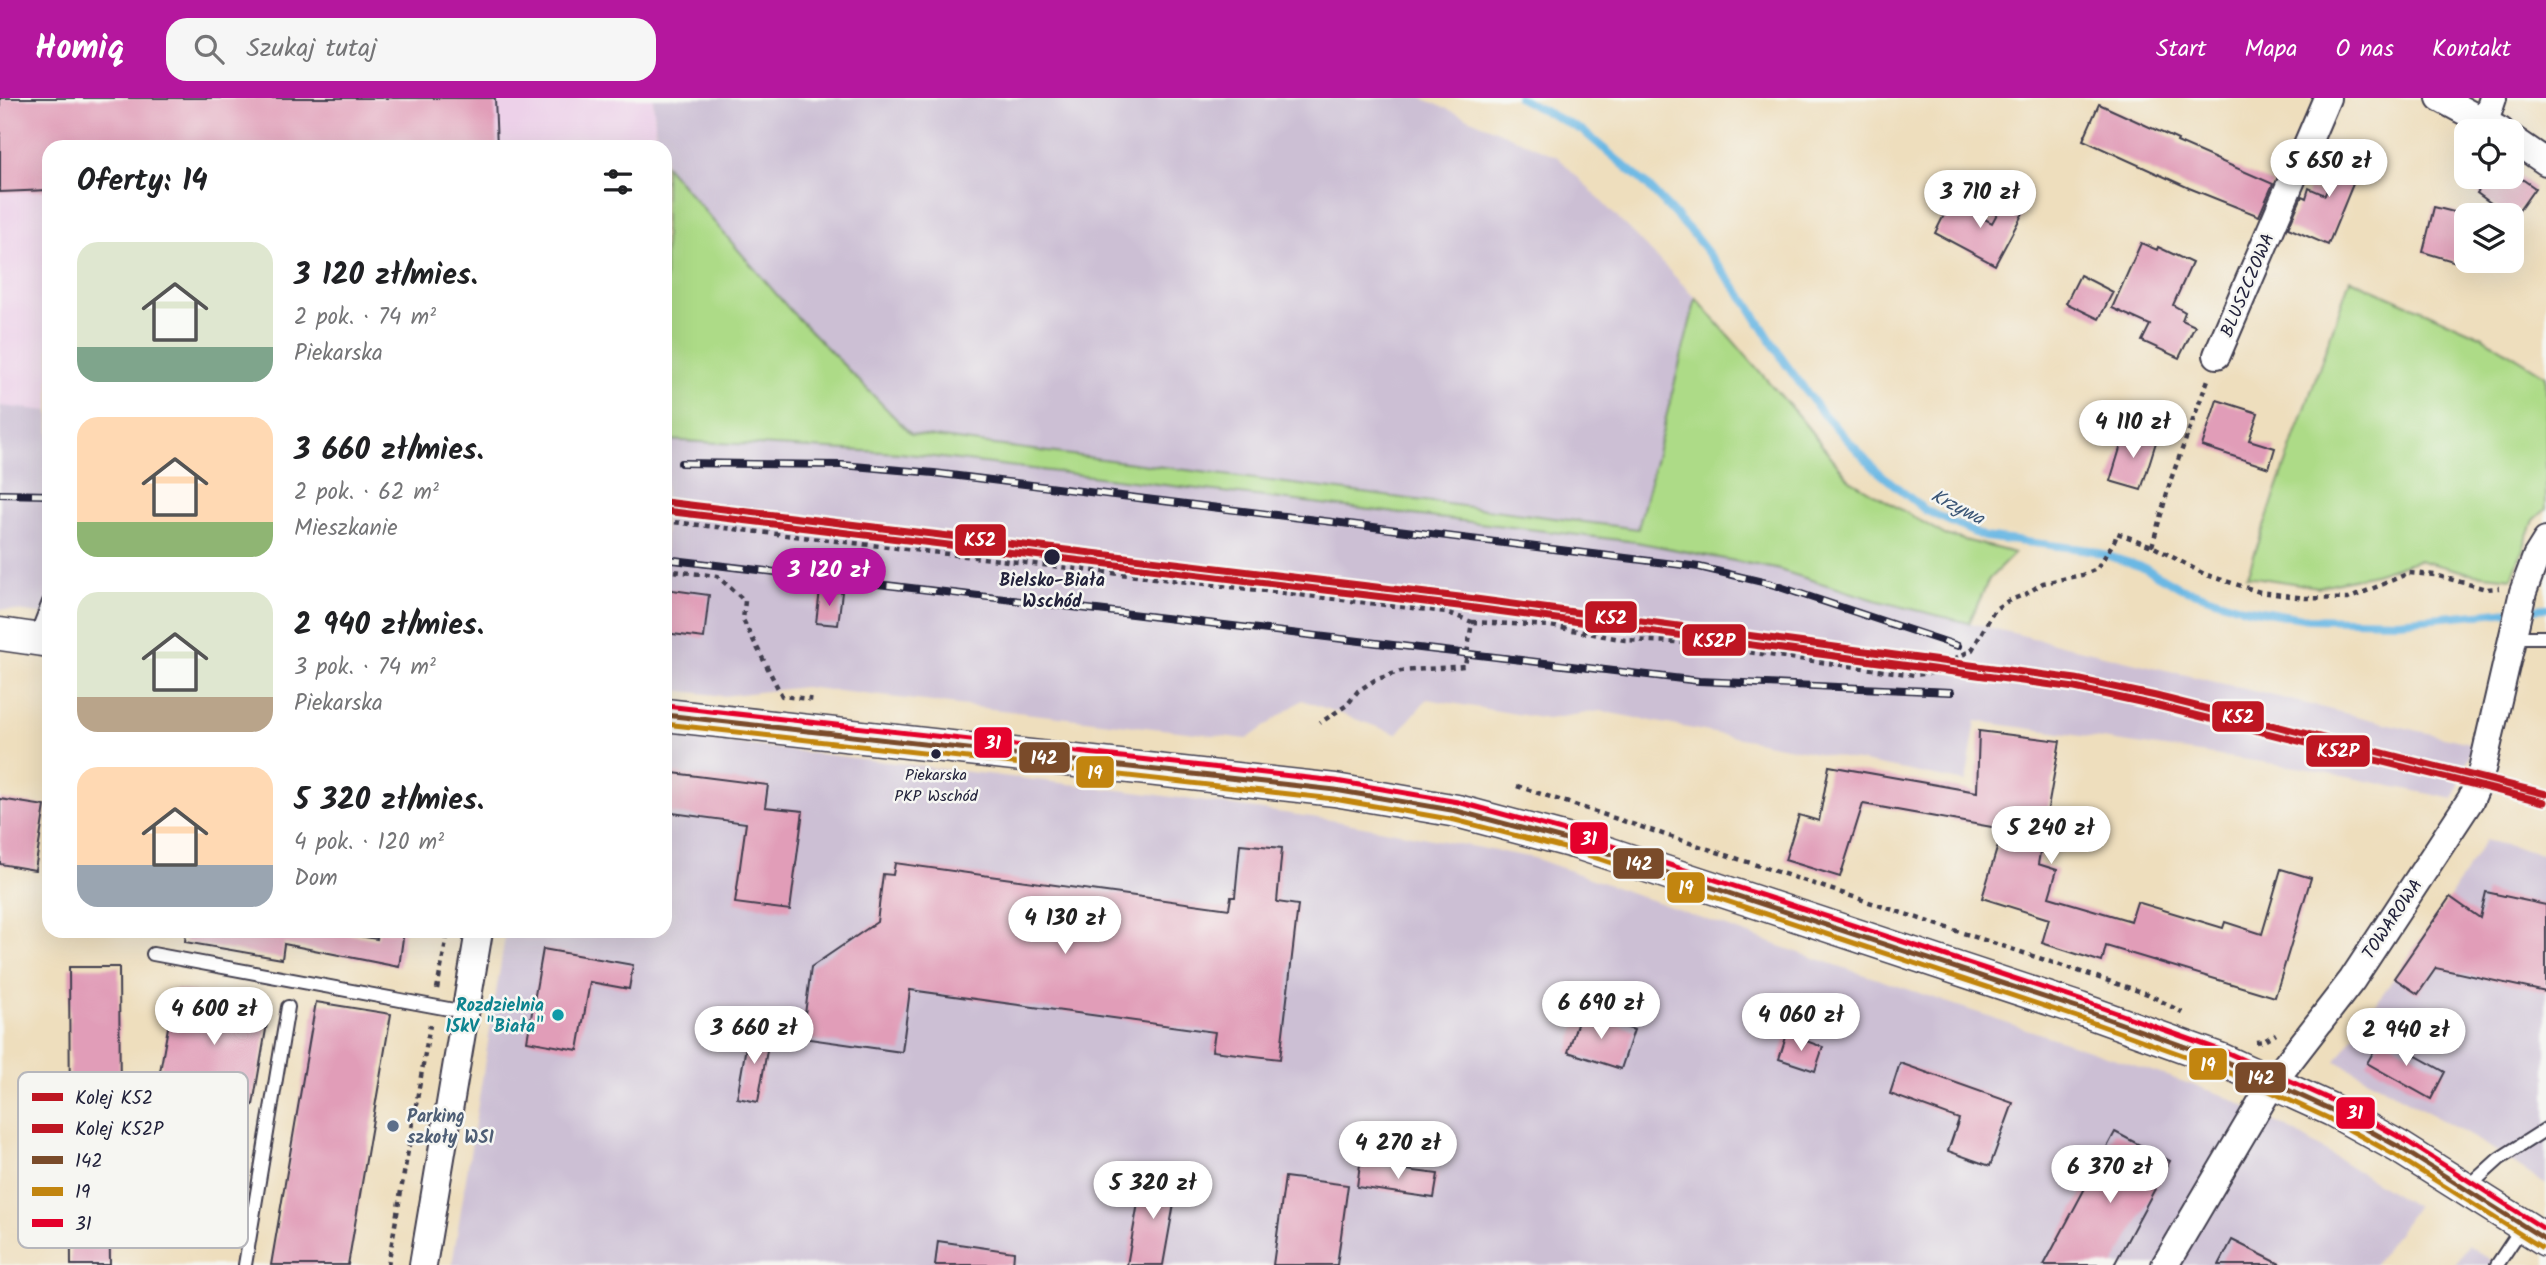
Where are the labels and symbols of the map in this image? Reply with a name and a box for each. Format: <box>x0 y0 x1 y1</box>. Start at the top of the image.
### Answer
pin: 5 650 zł <box>2257 140 2401 199</box>
pin: 3 710 zł <box>1908 170 2052 230</box>
street label: BLUSZCZOWA <box>2213 229 2283 342</box>
pin: 4 110 zł <box>2061 400 2205 460</box>
water label: Krzywa <box>1925 482 1990 534</box>
line badge: K52 <box>954 523 1007 557</box>
text: K52 <box>964 526 996 556</box>
marker: Bielsko-Biała Wschód <box>1042 547 1062 567</box>
pin: 3 120 zł <box>757 548 901 608</box>
place label: Bielsko-Biała Wschód <box>999 567 1105 617</box>
line badge: K52 <box>1584 600 1638 634</box>
text: K52 <box>1595 604 1627 634</box>
line badge: K52P <box>1681 623 1747 657</box>
text: K52P <box>1693 627 1736 657</box>
line badge: K52 <box>2211 700 2265 733</box>
text: K52 <box>2222 703 2254 733</box>
line badge: 31 <box>973 726 1013 759</box>
text: 31 <box>984 729 1001 759</box>
line badge: K52P <box>2305 734 2371 768</box>
text: K52P <box>2317 737 2360 767</box>
line badge: 142 <box>1018 741 1071 774</box>
text: 142 <box>1030 744 1058 774</box>
marker: Piekarska PKP Wschód <box>929 747 943 761</box>
line badge: 19 <box>1075 755 1115 789</box>
text: 19 <box>1087 759 1103 789</box>
place label: Piekarska PKP Wschód <box>894 763 979 809</box>
pin: 5 240 zł <box>1979 806 2123 866</box>
line badge: 31 <box>1569 821 1609 855</box>
text: 31 <box>1580 825 1597 855</box>
line badge: 142 <box>1612 847 1665 880</box>
text: 142 <box>1625 850 1653 880</box>
line badge: 19 <box>1666 871 1706 904</box>
street label: TOWAROWA <box>2355 873 2431 966</box>
text: 19 <box>1678 874 1694 904</box>
pin: 4 130 zł <box>993 896 1137 956</box>
pin: 6 690 zł <box>1529 982 1673 1041</box>
pin: 4 600 zł <box>142 988 286 1047</box>
place label: Rozdzielnia 15kV "Biała" <box>445 992 544 1042</box>
pin: 4 060 zł <box>1729 993 1873 1053</box>
pin: 3 660 zł <box>682 1006 826 1066</box>
marker: Rozdzielnia 15kV "Biała" <box>550 1007 566 1023</box>
pin: 2 940 zł <box>2334 1009 2478 1068</box>
line badge: 19 <box>2188 1047 2228 1081</box>
text: 19 <box>2200 1051 2216 1081</box>
line badge: 142 <box>2234 1061 2287 1094</box>
text: 142 <box>2247 1064 2275 1094</box>
legend <box>18 1072 248 1248</box>
text: Kolej K52 <box>75 1084 153 1114</box>
line badge: 31 <box>2335 1096 2376 1130</box>
text: 31 <box>2346 1099 2363 1129</box>
place label: Parking szkoły WSI <box>407 1103 494 1153</box>
text: Kolej K52P <box>75 1115 164 1145</box>
marker: Parking szkoły WSI <box>385 1118 401 1134</box>
pin: 4 270 zł <box>1326 1122 1470 1181</box>
pin: 6 370 zł <box>2038 1146 2182 1205</box>
text: 142 <box>75 1147 102 1177</box>
pin: 5 320 zł <box>1081 1162 1225 1221</box>
text: 19 <box>75 1178 90 1208</box>
text: 31 <box>75 1210 92 1240</box>

